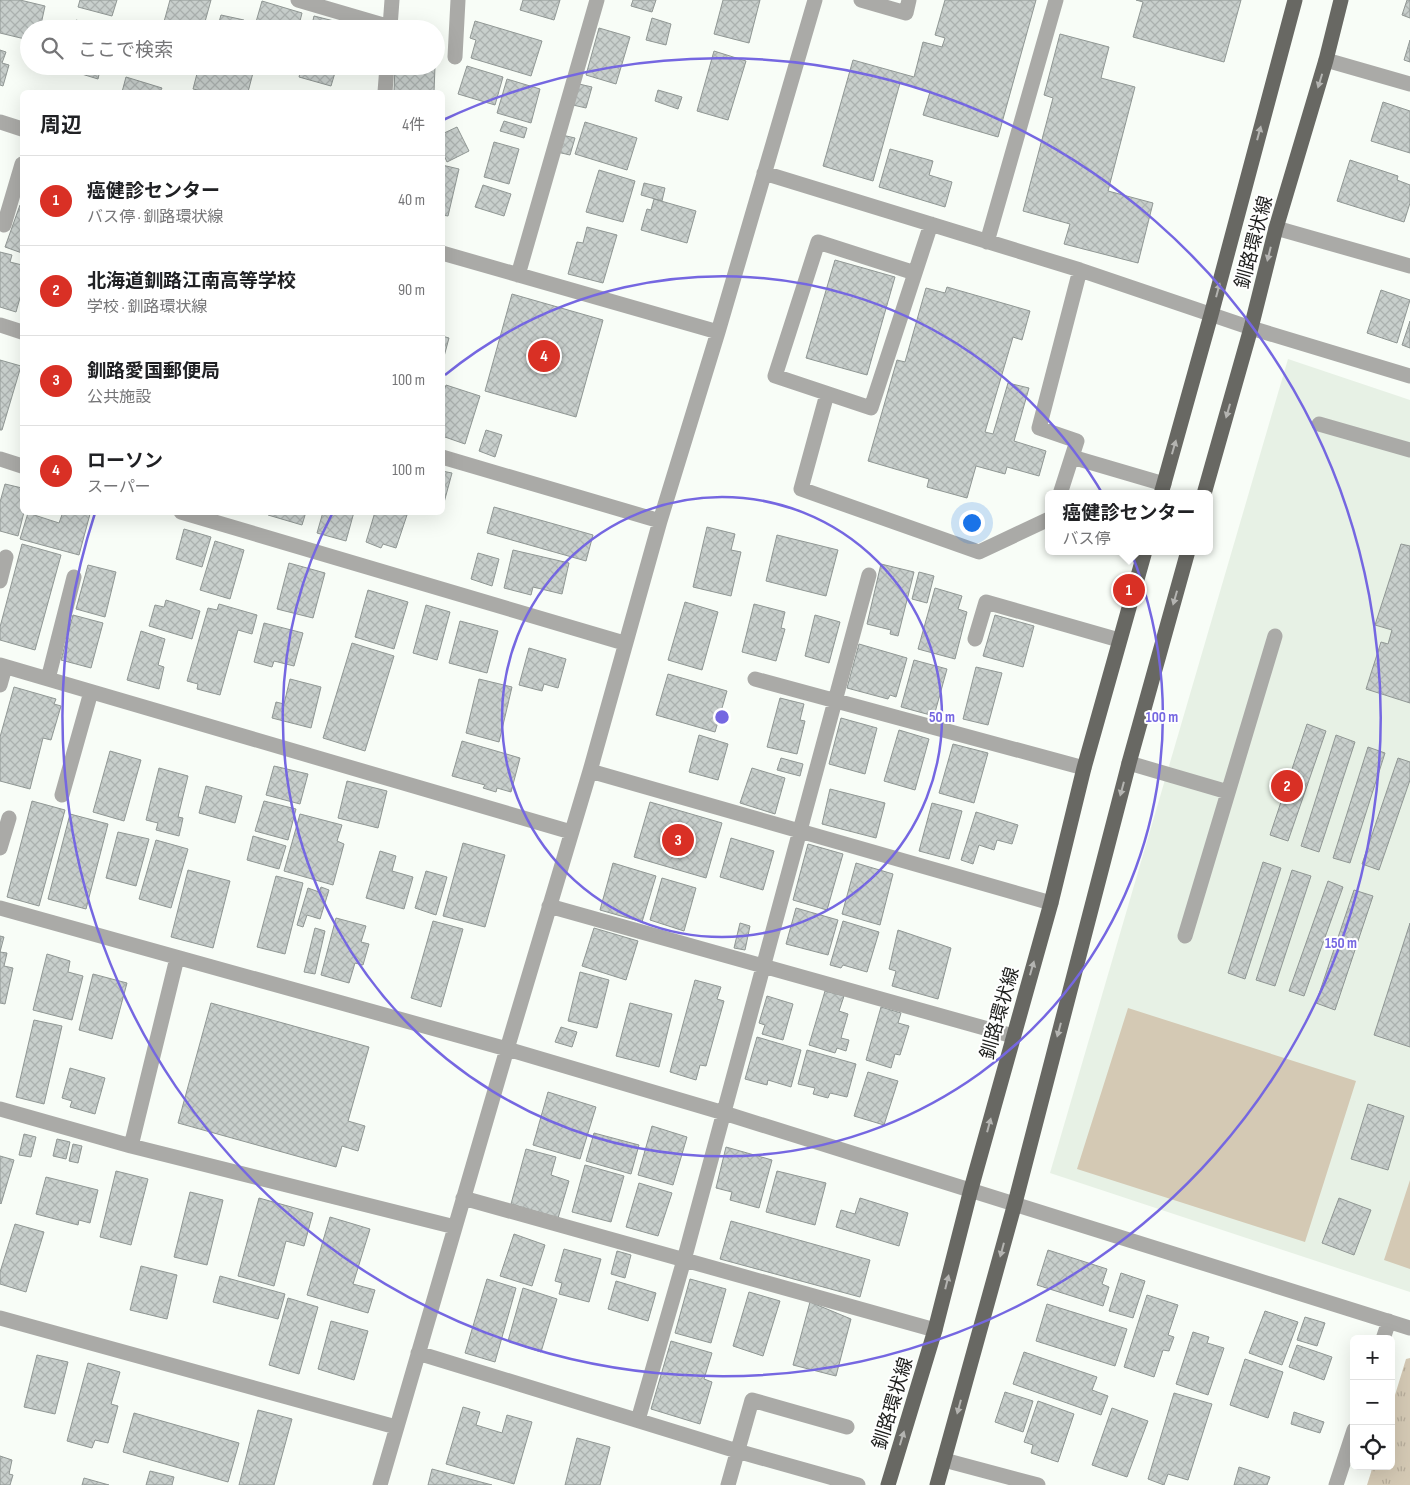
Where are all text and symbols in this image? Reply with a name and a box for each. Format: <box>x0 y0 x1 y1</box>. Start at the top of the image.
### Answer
search box <box>20 20 445 75</box>
icon: search <box>38 34 66 62</box>
text: ここで検索 <box>78 39 173 62</box>
one-way arrow <box>1316 74 1324 89</box>
text: 周辺 <box>40 113 82 138</box>
text: 4件 <box>402 116 425 135</box>
one-way arrow <box>1256 126 1264 141</box>
text: 癌健診センター <box>87 180 220 203</box>
text: 1 <box>53 191 59 210</box>
text: 40 m <box>398 191 425 210</box>
street label: 釧路環状線 <box>1231 194 1278 291</box>
text: バス停 · 釧路環状線 <box>87 208 223 227</box>
one-way arrow <box>1265 246 1273 261</box>
text: 北海道釧路江南高等学校 <box>87 270 296 293</box>
text: 2 <box>52 281 60 300</box>
text: 90 m <box>398 281 425 300</box>
one-way arrow <box>1214 283 1222 298</box>
text: 学校 · 釧路環状線 <box>87 298 207 317</box>
pin: 4 <box>528 337 560 375</box>
text: 釧路愛国郵便局 <box>87 360 220 383</box>
text: 3 <box>52 371 60 390</box>
text: 100 m <box>392 371 425 390</box>
text: 公共施設 <box>87 388 151 407</box>
one-way arrow <box>1223 403 1231 418</box>
one-way arrow <box>1171 439 1179 454</box>
text: ローソン <box>87 450 163 473</box>
text: 4 <box>52 461 60 480</box>
text: 100 m <box>392 461 425 480</box>
text: スーパー <box>87 478 151 497</box>
popup <box>1045 490 1213 555</box>
text: 癌健診センター <box>1062 502 1196 525</box>
your location <box>959 510 985 536</box>
text: バス停 <box>1062 530 1111 549</box>
pin: 1 <box>1113 571 1145 609</box>
one-way arrow <box>1171 591 1179 606</box>
centre of rings <box>713 708 731 726</box>
text: 50 m <box>929 708 955 727</box>
text: 100 m <box>1146 708 1178 727</box>
pin: 2 <box>1271 767 1303 805</box>
one-way arrow <box>1118 781 1126 796</box>
pin: 3 <box>662 821 694 859</box>
text: 150 m <box>1325 934 1357 953</box>
one-way arrow <box>1029 961 1037 976</box>
street label: 釧路環状線 <box>976 965 1025 1062</box>
one-way arrow <box>1055 1023 1063 1038</box>
one-way arrow <box>985 1117 993 1132</box>
one-way arrow <box>998 1243 1006 1258</box>
one-way arrow <box>943 1275 951 1290</box>
map controls <box>1350 1335 1395 1470</box>
button: + <box>1350 1335 1395 1380</box>
street label: 釧路環状線 <box>869 1355 918 1452</box>
button: − <box>1350 1380 1395 1425</box>
one-way arrow <box>954 1400 962 1415</box>
button: locate <box>1350 1425 1395 1470</box>
one-way arrow <box>899 1431 907 1446</box>

